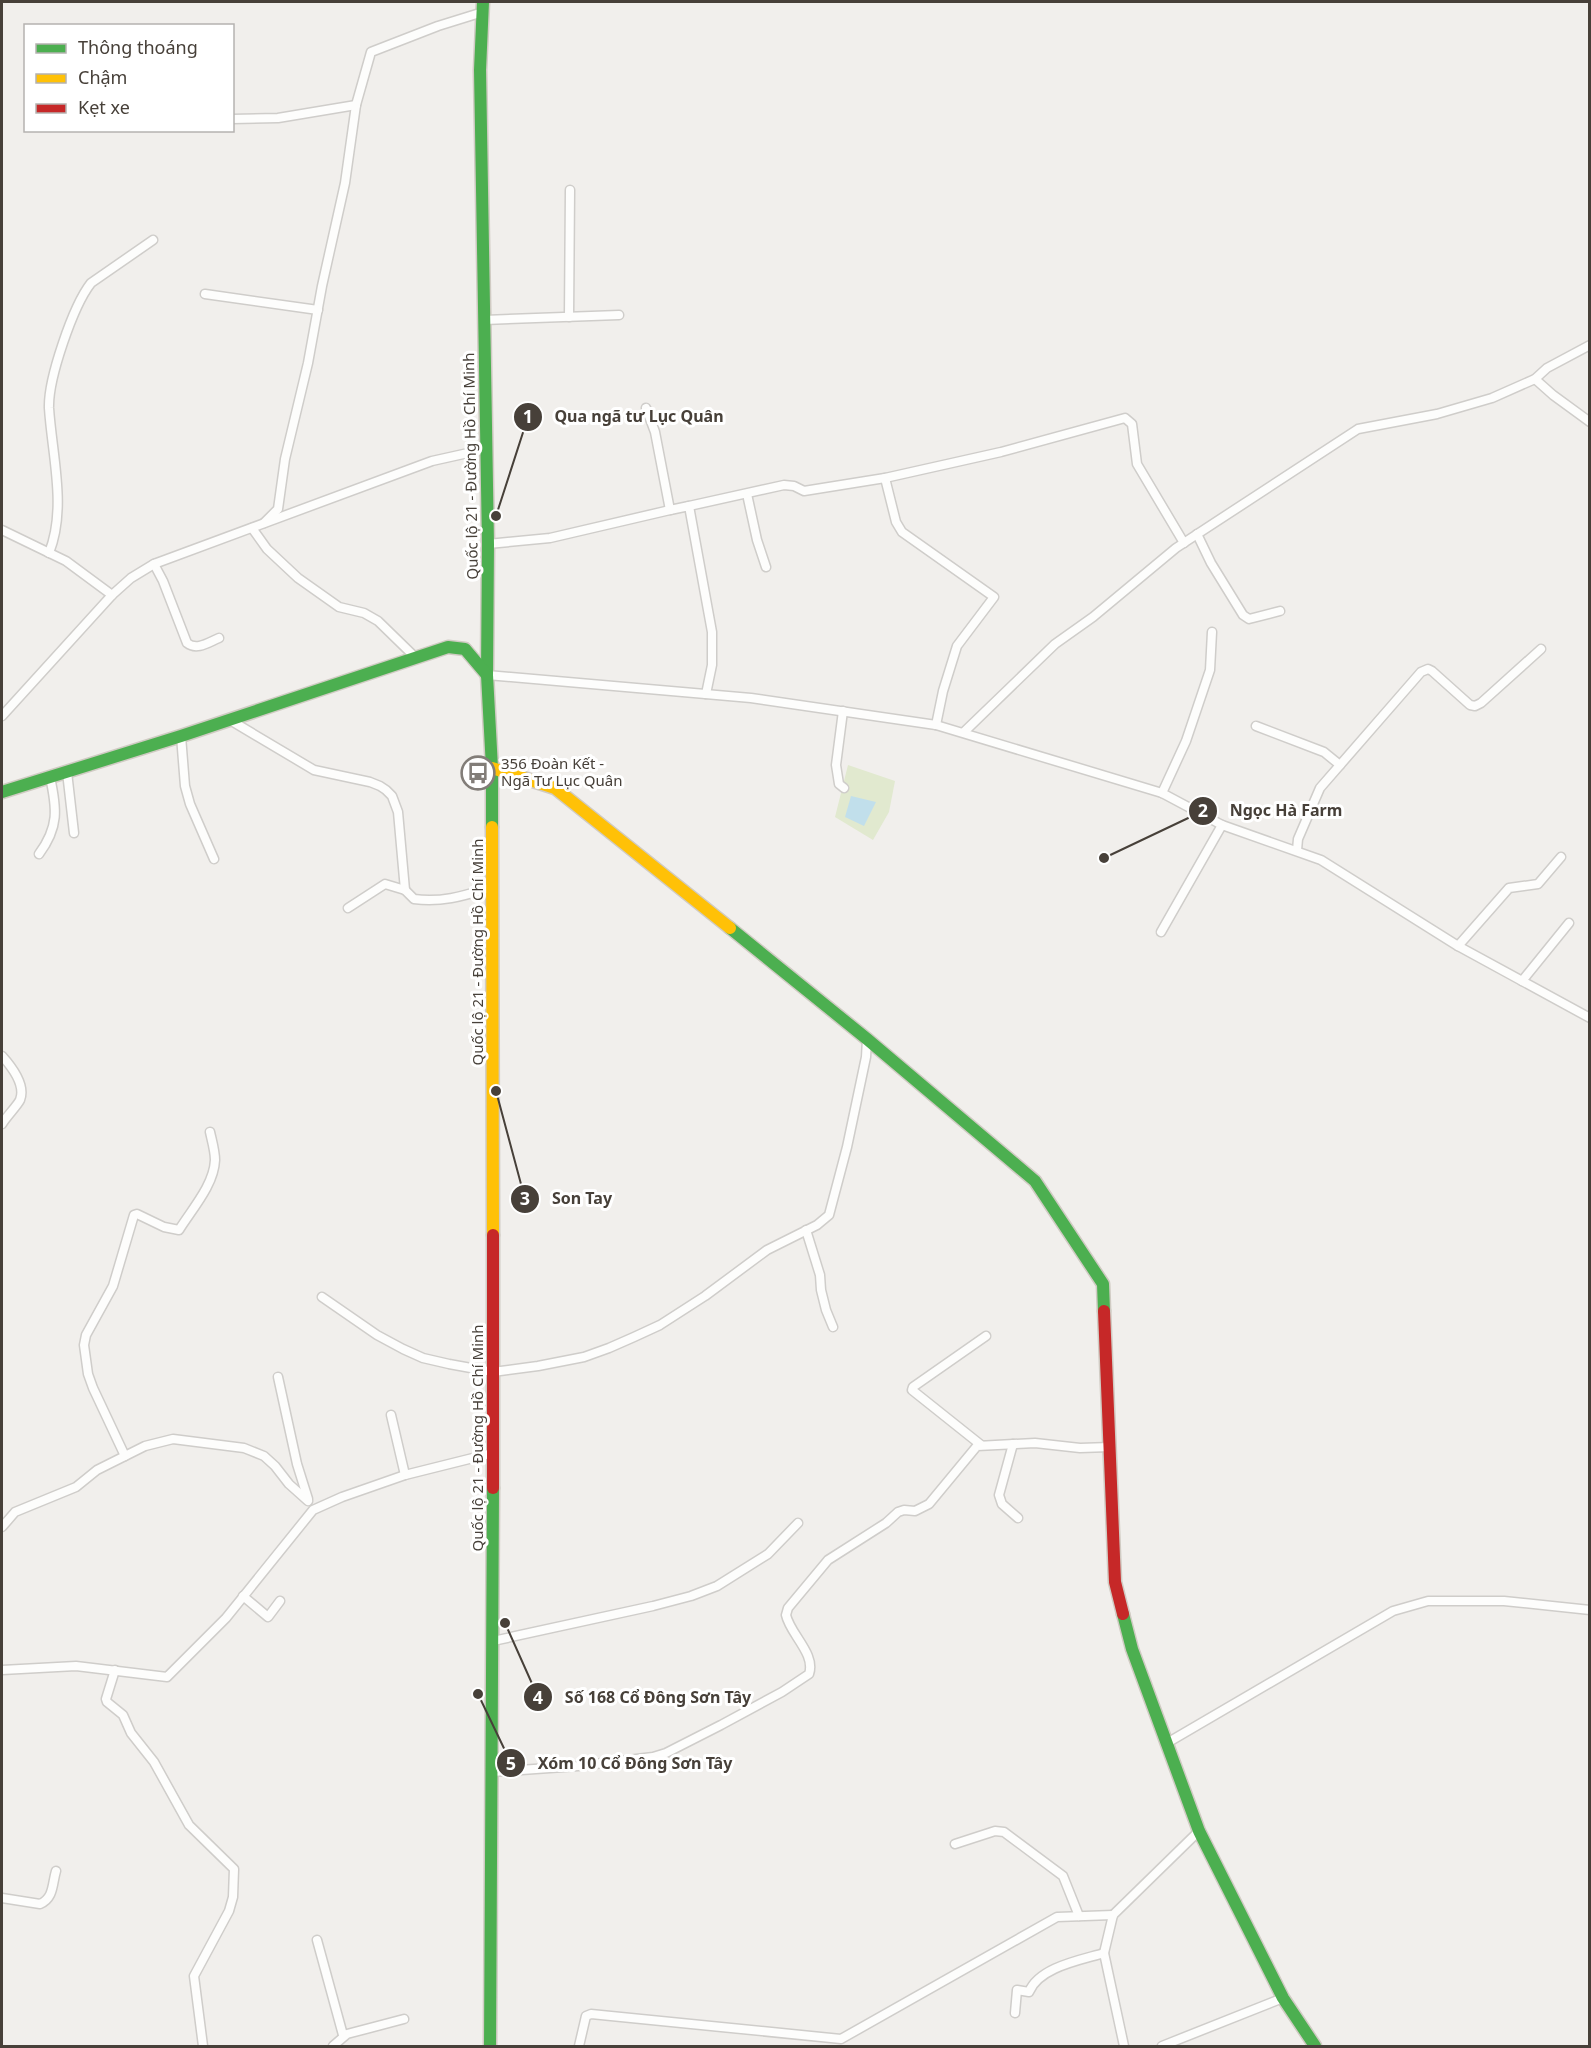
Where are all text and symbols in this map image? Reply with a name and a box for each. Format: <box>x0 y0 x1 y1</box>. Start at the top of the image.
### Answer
legend <box>24 24 234 132</box>
text: Thông thoáng <box>78 35 198 59</box>
text: Chậm <box>78 65 127 89</box>
text: Kẹt xe <box>78 95 130 119</box>
street label: Quốc lộ 21 - Đường Hồ Chí Minh <box>458 352 482 580</box>
callout: Qua ngã tư Lục Quân <box>513 400 736 434</box>
text: 1 <box>523 404 533 428</box>
text: Qua ngã tư Lục Quân <box>554 405 724 427</box>
place label: 356 Đoàn Kết - Ngã Tư Lục Quân <box>501 753 622 790</box>
bus stop icon: 356 Đoàn Kết - Ngã Tư Lục Quân <box>460 755 496 791</box>
callout: Ngọc Hà Farm <box>1188 794 1354 828</box>
text: 2 <box>1198 798 1208 822</box>
text: Ngọc Hà Farm <box>1230 799 1342 821</box>
street label: Quốc lộ 21 - Đường Hồ Chí Minh <box>467 838 487 1066</box>
callout: Son Tay <box>510 1182 624 1216</box>
text: 3 <box>520 1186 530 1210</box>
text: Son Tay <box>552 1187 613 1209</box>
street label: Quốc lộ 21 - Đường Hồ Chí Minh <box>467 1324 487 1552</box>
callout: Số 168 Cổ Đông Sơn Tây <box>523 1680 763 1714</box>
text: 4 <box>533 1685 543 1709</box>
text: Số 168 Cổ Đông Sơn Tây <box>565 1686 752 1708</box>
callout: Xóm 10 Cổ Đông Sơn Tây <box>496 1746 744 1780</box>
text: 5 <box>506 1751 516 1775</box>
text: Xóm 10 Cổ Đông Sơn Tây <box>538 1752 733 1774</box>

